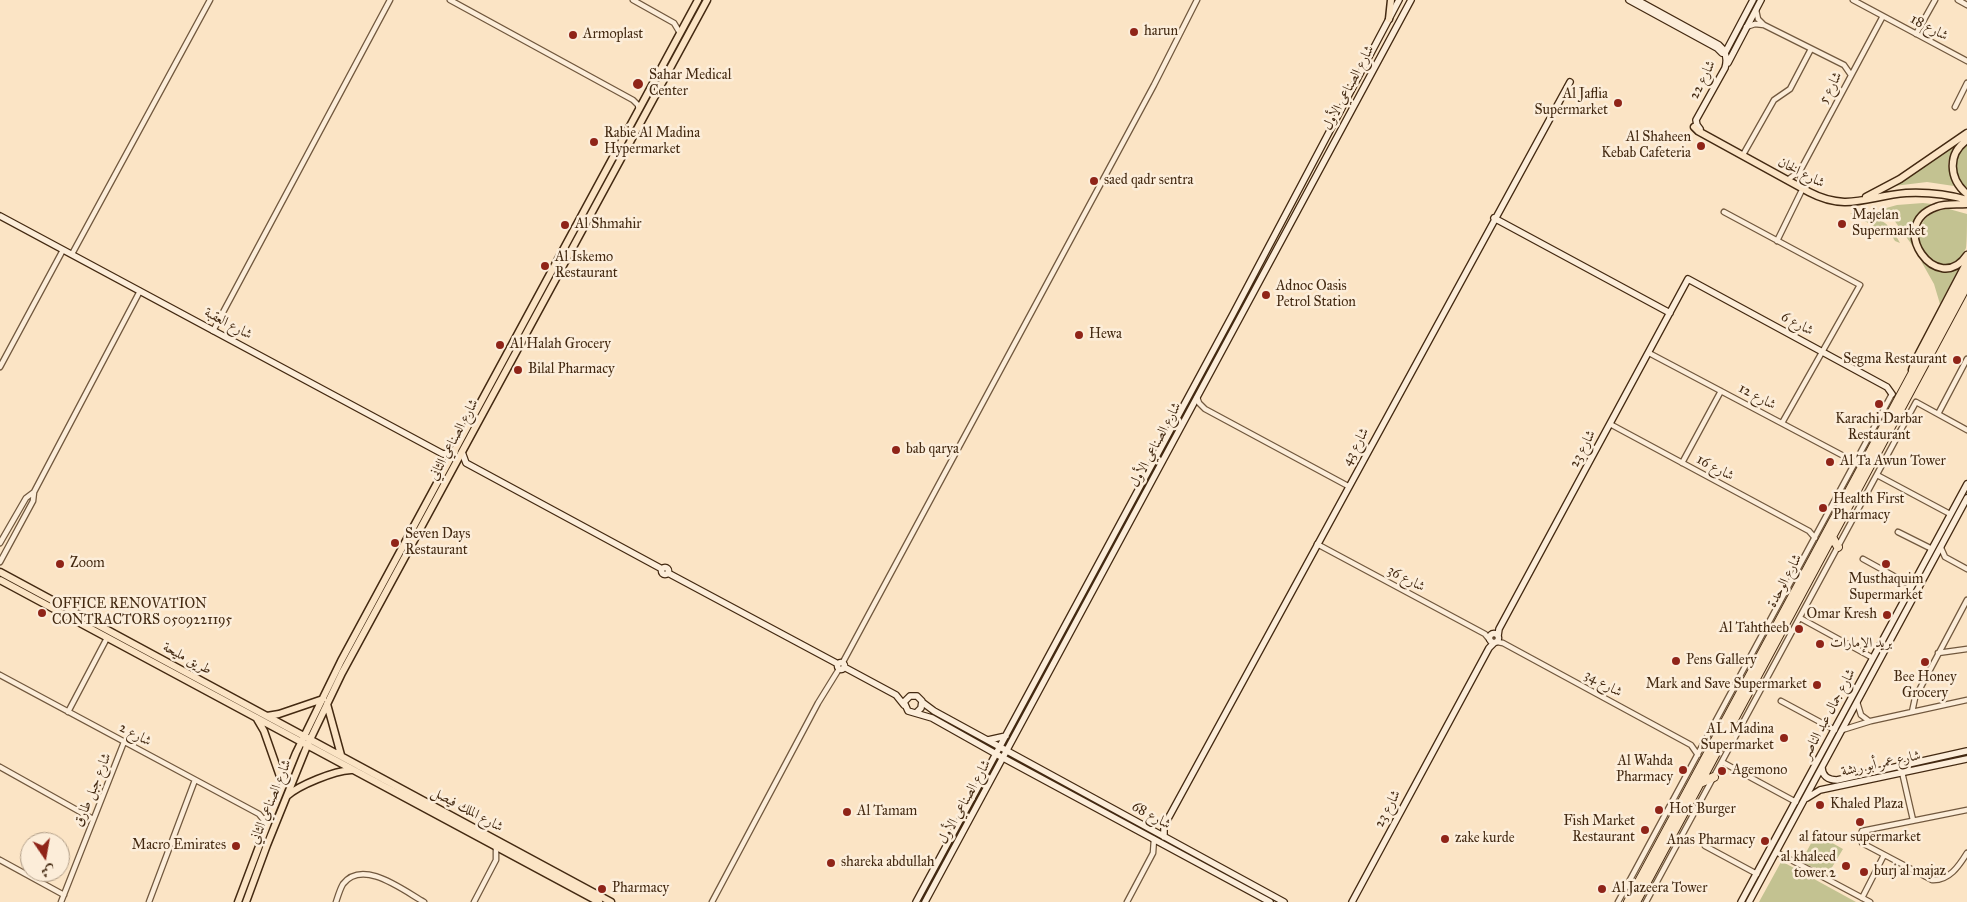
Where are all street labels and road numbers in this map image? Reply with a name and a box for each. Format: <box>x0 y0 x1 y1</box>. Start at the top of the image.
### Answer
street label: شارع 18 <box>1907 11 1951 45</box>
street label: شارع الصناعي الأول <box>1320 43 1378 133</box>
street label: شارع 22 <box>1686 58 1720 102</box>
street label: شارع 5 <box>1816 69 1846 107</box>
street label: شارع الخان <box>1775 154 1827 192</box>
street label: شارع العقبة <box>201 304 255 344</box>
street label: شارع 6 <box>1778 308 1816 340</box>
street label: شارع 12 <box>1736 380 1778 414</box>
street label: شارع الصناعي الثاني <box>425 396 483 484</box>
street label: شارع الصناعي الأول <box>1127 400 1185 490</box>
street label: شارع 43 <box>1339 425 1373 469</box>
street label: شارع 23 <box>1566 427 1600 471</box>
street label: شارع 16 <box>1693 451 1737 485</box>
street label: شارع الوحدة <box>1764 552 1806 610</box>
street label: شارع 36 <box>1384 562 1428 596</box>
street label: طريق مليحة <box>160 639 214 679</box>
street label: شارع جمال عبد الناصر <box>1798 666 1860 762</box>
street label: شارع 34 <box>1581 667 1625 701</box>
street label: شارع 2 <box>116 720 154 750</box>
street label: شارع عمر أبو ريشة <box>1840 747 1922 781</box>
street label: شارع جبل طارق <box>71 751 115 829</box>
street label: شارع الصناعي الثاني <box>246 757 296 847</box>
street label: شارع الصناعي الأول <box>935 757 995 847</box>
street label: شارع الملك فيصل <box>428 784 506 836</box>
street label: شارع 23 <box>1371 787 1405 831</box>
street label: شارع 68 <box>1129 798 1173 834</box>

